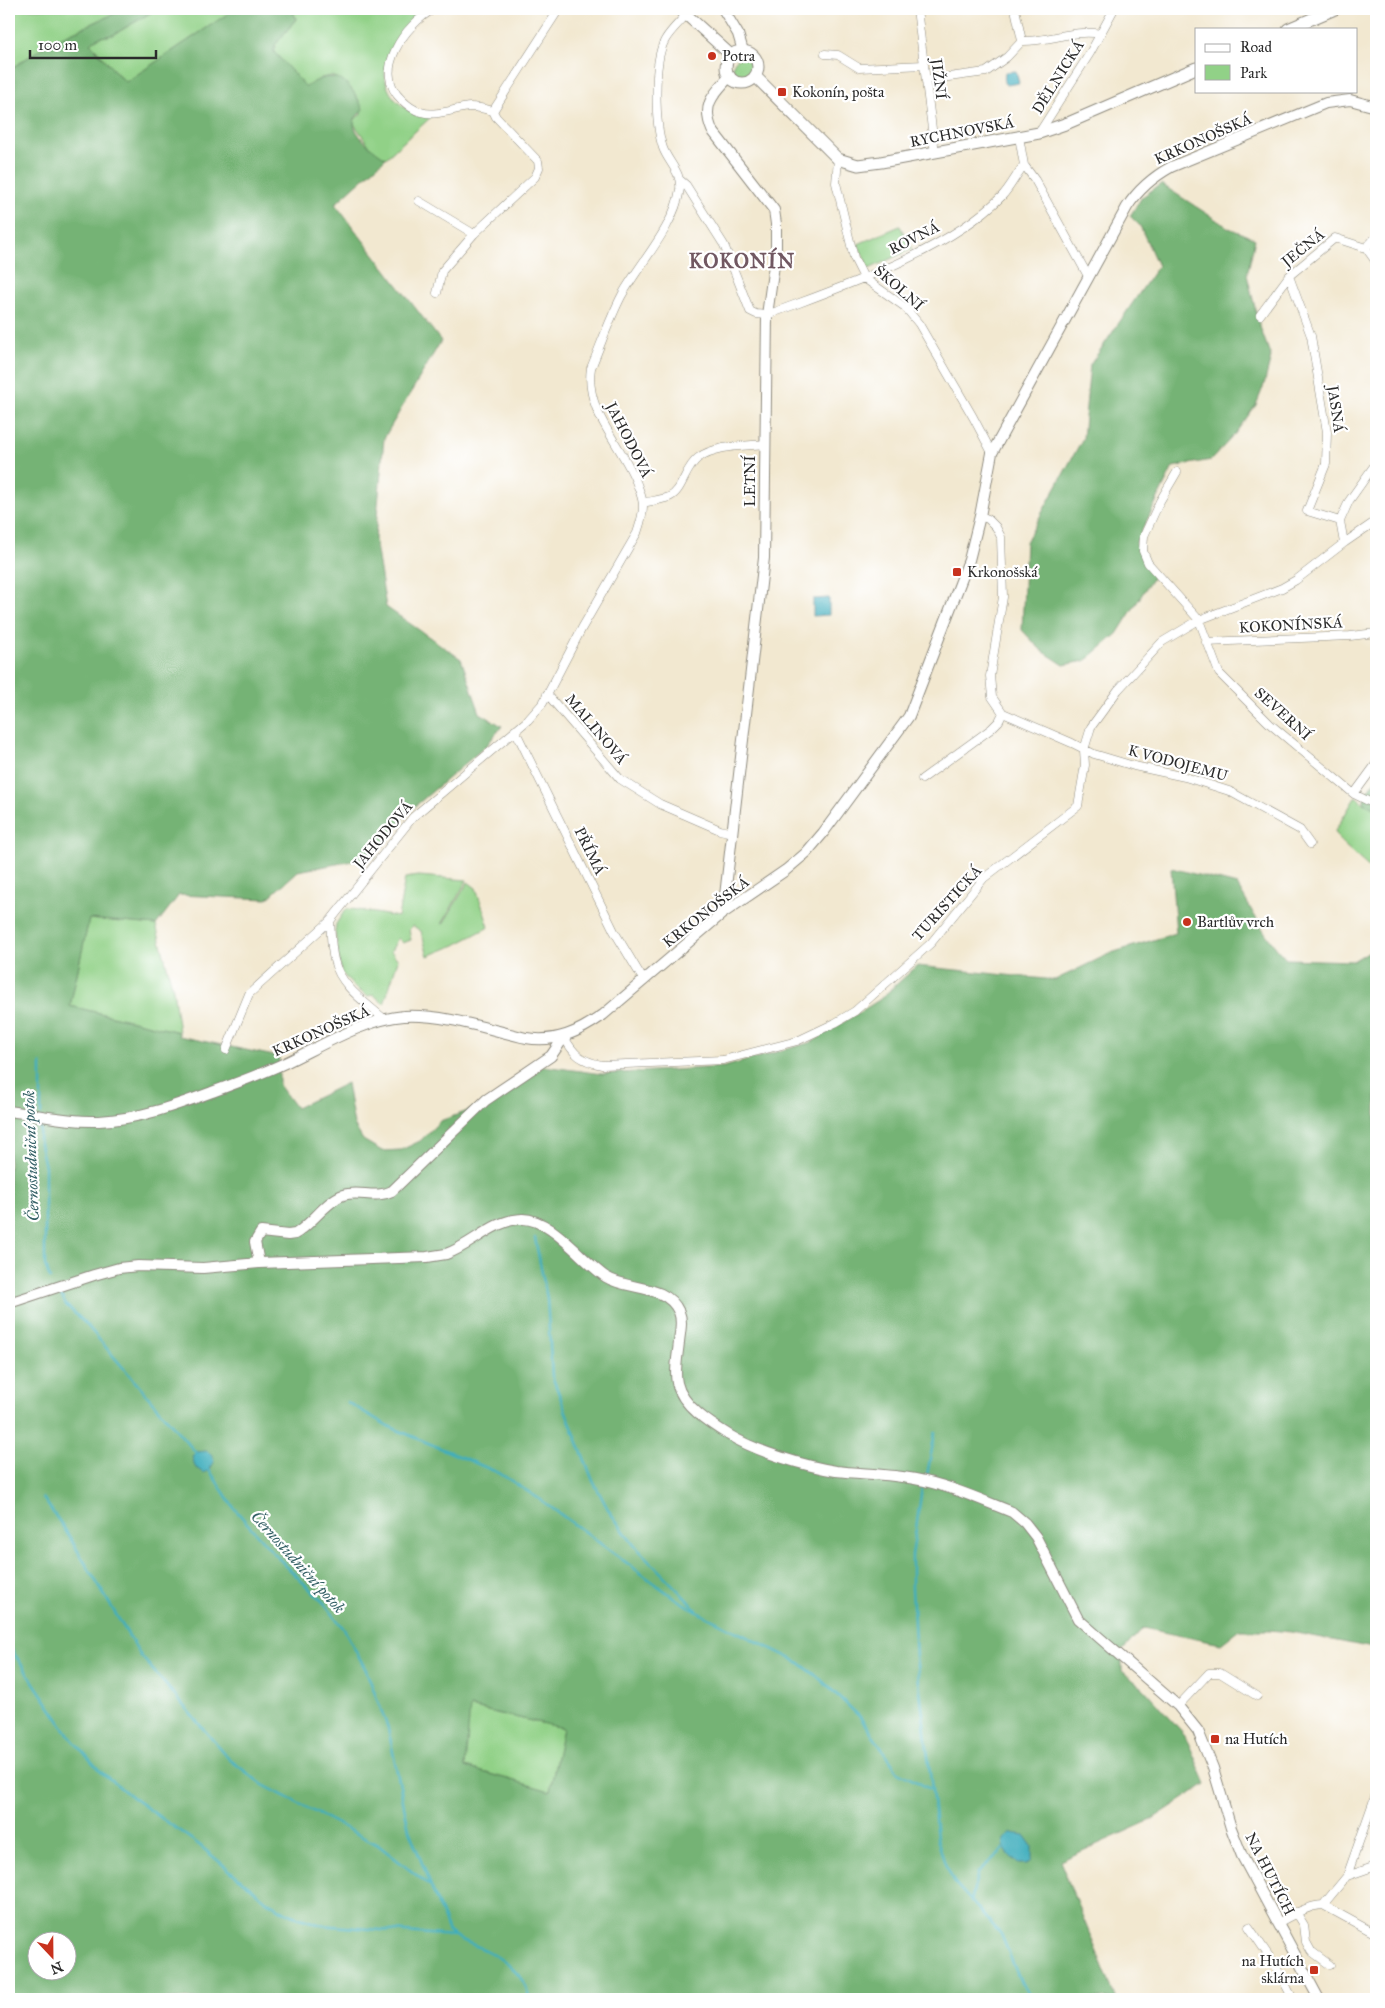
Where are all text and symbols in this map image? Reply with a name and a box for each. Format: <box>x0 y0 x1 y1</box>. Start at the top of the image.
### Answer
scale bar <box>30 28 156 60</box>
legend <box>1195 28 1358 92</box>
text: 100 m <box>38 36 78 54</box>
street label: DĚLNICKÁ <box>1027 36 1088 117</box>
text: Road <box>1240 38 1272 56</box>
place label: Potra <box>722 47 756 65</box>
marker: Potra <box>706 50 718 62</box>
street label: JIŽNÍ <box>926 55 951 101</box>
text: Park <box>1240 64 1267 82</box>
place label: Kokonín, pošta <box>792 83 885 101</box>
marker: Kokonín, pošta <box>776 86 788 98</box>
street label: KRKONOŠSKÁ <box>1151 109 1254 168</box>
street label: RYCHNOVSKÁ <box>908 112 1016 151</box>
street label: ROVNÁ <box>885 217 942 258</box>
street label: JEČNÁ <box>1276 225 1329 273</box>
district label: KOKONÍN <box>689 247 795 273</box>
street label: ŠKOLNÍ <box>870 261 929 315</box>
street label: JASNÁ <box>1323 382 1349 434</box>
street label: JAHODOVÁ <box>600 397 657 481</box>
street label: LETNÍ <box>740 455 759 507</box>
place label: Krkonošská <box>967 563 1038 581</box>
marker: Krkonošská <box>951 566 963 578</box>
street label: KOKONÍNSKÁ <box>1239 612 1343 637</box>
street label: SEVERNÍ <box>1251 683 1316 745</box>
street label: MALINOVÁ <box>561 690 631 768</box>
street label: K VODOJEMU <box>1126 741 1230 786</box>
street label: JAHODOVÁ <box>348 797 417 875</box>
street label: PŘÍMÁ <box>571 824 610 878</box>
street label: TURISTICKÁ <box>908 861 986 944</box>
street label: KRKONOŠSKÁ <box>659 872 753 951</box>
place label: Bartlův vrch <box>1197 913 1275 931</box>
marker: Bartlův vrch <box>1181 916 1193 928</box>
street label: KRKONOŠSKÁ <box>269 1001 372 1060</box>
water label: Černostudniční potok <box>17 1090 44 1222</box>
water label: Černostudniční potok <box>246 1506 350 1618</box>
place label: na Hutích <box>1225 1730 1288 1748</box>
marker: na Hutích <box>1209 1733 1221 1745</box>
street label: NA HUTÍCH <box>1241 1829 1299 1918</box>
north arrow <box>28 1930 78 1980</box>
place label: na Hutích sklárna <box>1241 1952 1305 1987</box>
text: N <box>48 1957 65 1978</box>
marker: na Hutích sklárna <box>1308 1964 1320 1976</box>

